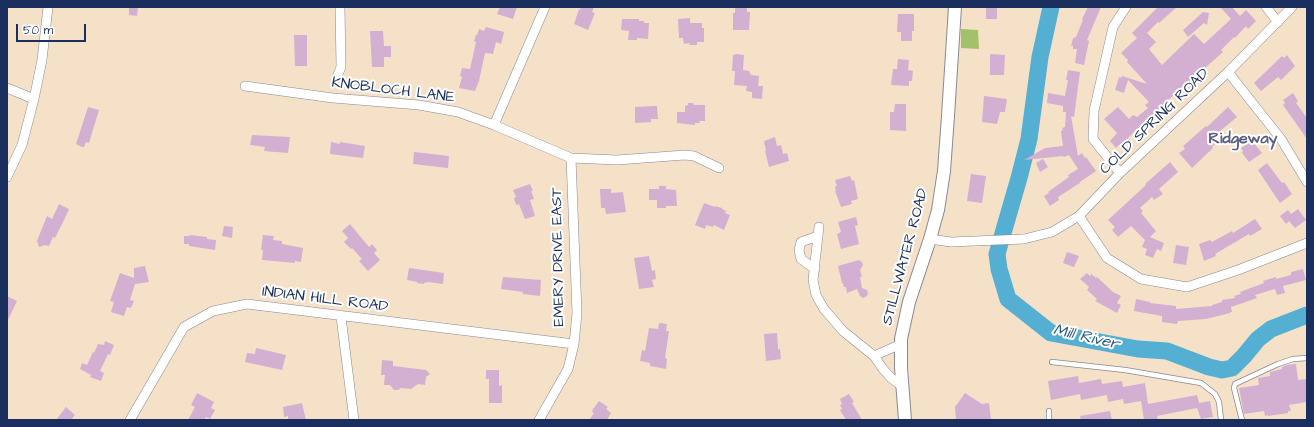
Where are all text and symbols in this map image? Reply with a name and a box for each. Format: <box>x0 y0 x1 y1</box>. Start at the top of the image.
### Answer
scale bar <box>18 16 88 42</box>
text: 50 m <box>23 22 53 39</box>
street label: COLD SPRING ROAD <box>1097 65 1213 179</box>
street label: KNOBLOCH LANE <box>331 75 455 107</box>
district label: Ridgeway <box>1209 130 1277 150</box>
street label: EMERY DRIVE EAST <box>549 187 569 327</box>
street label: STILLWATER ROAD <box>879 187 933 327</box>
street label: INDIAN HILL ROAD <box>261 283 389 317</box>
water label: Mill River <box>1051 321 1121 355</box>

